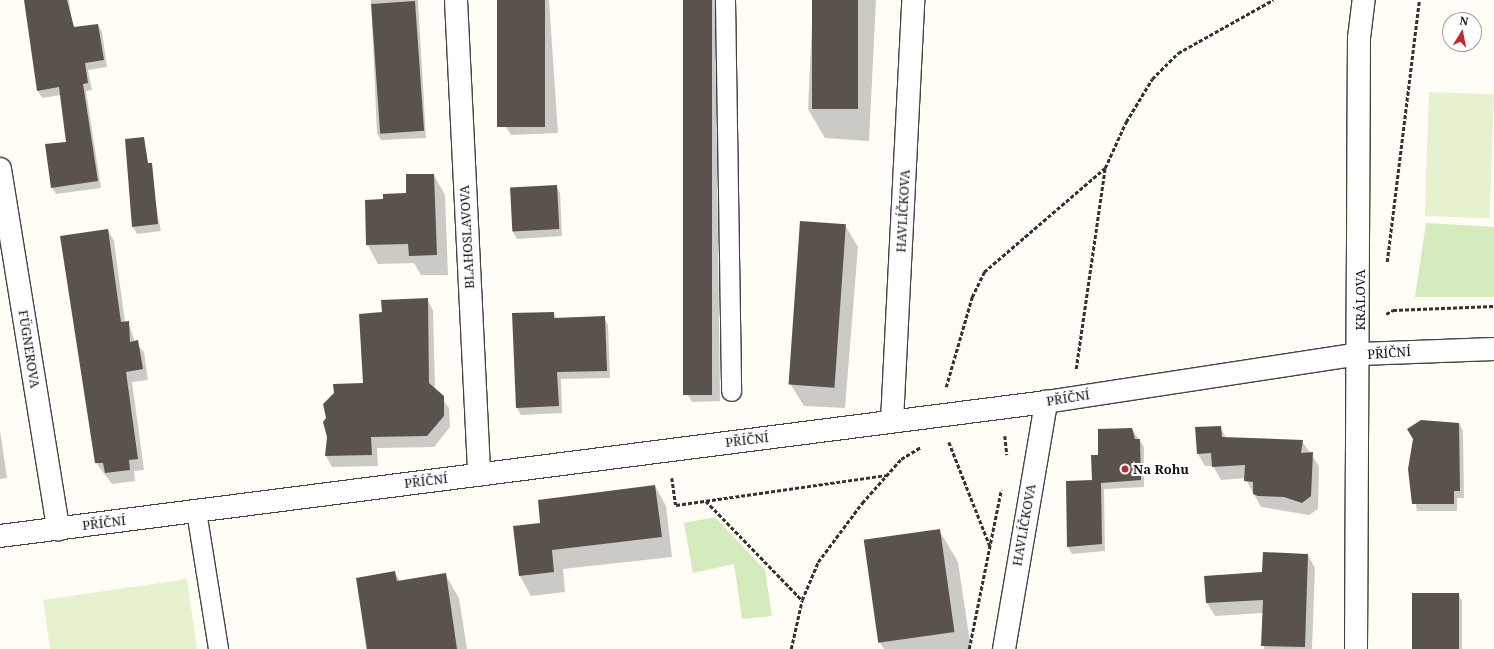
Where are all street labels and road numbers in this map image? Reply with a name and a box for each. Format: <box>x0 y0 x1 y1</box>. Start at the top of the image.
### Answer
street label: HAVLÍČKOVA <box>893 169 913 253</box>
street label: BLAHOSLAVOVA <box>456 185 478 289</box>
street label: KRÁLOVA <box>1352 269 1368 331</box>
street label: FÜGNEROVA <box>15 309 43 389</box>
street label: PŘÍČNÍ <box>1367 344 1411 362</box>
street label: PŘÍČNÍ <box>1045 387 1091 409</box>
street label: PŘÍČNÍ <box>724 430 770 450</box>
street label: PŘÍČNÍ <box>403 471 449 491</box>
street label: HAVLÍČKOVA <box>1009 483 1039 567</box>
street label: PŘÍČNÍ <box>81 513 127 533</box>

